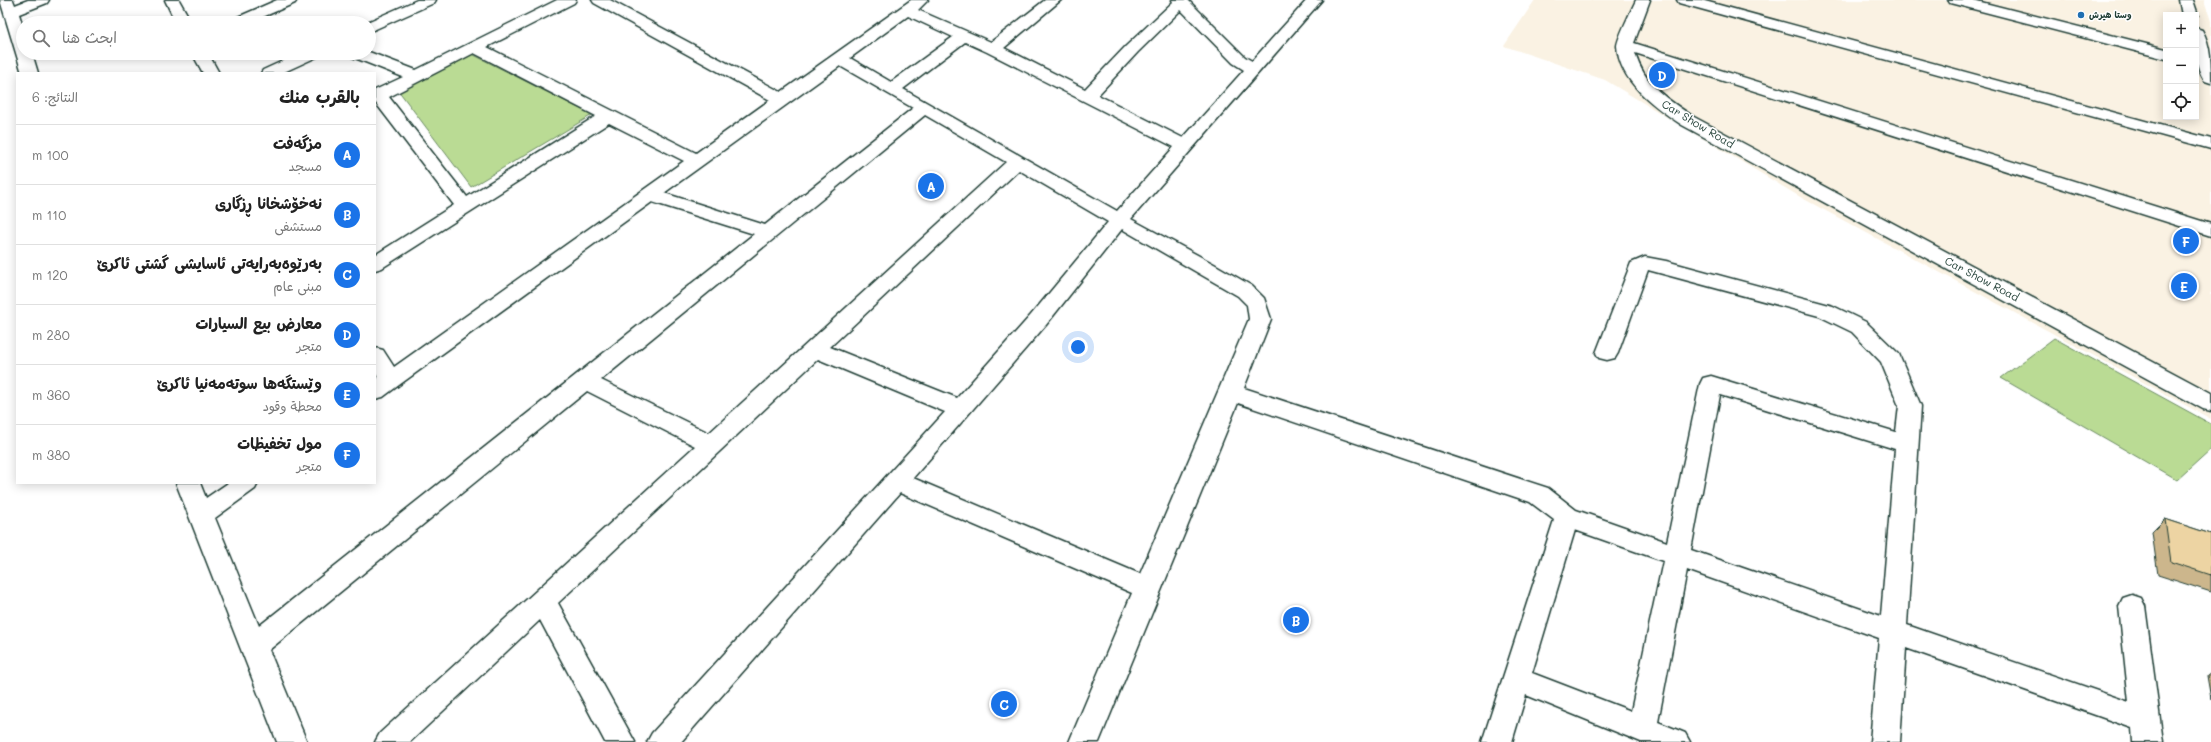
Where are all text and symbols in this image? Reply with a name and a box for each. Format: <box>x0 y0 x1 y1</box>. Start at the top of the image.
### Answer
place label: وستا هيرش <box>2089 9 2132 21</box>
marker: وستا هيرش <box>2076 10 2086 20</box>
map controls <box>2163 12 2199 120</box>
button: + <box>2163 12 2199 48</box>
search box <box>16 16 376 60</box>
icon: search <box>30 27 52 49</box>
text: ابحث هنا <box>62 27 117 47</box>
button: − <box>2163 48 2199 84</box>
pin: D <box>1649 60 1675 90</box>
button: locate <box>2163 84 2199 120</box>
text: بالقرب منك <box>279 85 360 107</box>
text: النتائج: 6 <box>32 88 78 105</box>
street label: Car Show Road <box>1659 96 1737 151</box>
text: مزگەفت <box>273 133 322 153</box>
text: 100 m <box>32 146 68 163</box>
text: A <box>342 146 352 163</box>
text: مسجد <box>289 157 322 174</box>
pin: A <box>918 171 944 201</box>
text: نەخۆشخانا ڕزگاری <box>215 193 322 213</box>
text: 110 m <box>32 206 66 223</box>
text: B <box>343 206 351 223</box>
text: مستشفى <box>274 217 322 234</box>
pin: F <box>2173 226 2199 256</box>
text: بەرێوەبەرایەتی ئاسایشی گشتی ئاکرێ <box>97 253 322 273</box>
street label: Car Show Road <box>1942 253 2022 304</box>
text: 120 m <box>32 266 68 283</box>
text: C <box>342 266 352 283</box>
pin: E <box>2171 271 2197 301</box>
text: مبنى عام <box>273 277 322 294</box>
text: معارض بيع السيارات <box>195 313 322 333</box>
text: 280 m <box>32 326 70 343</box>
text: D <box>342 326 352 343</box>
text: متجر <box>297 337 322 354</box>
your location <box>1068 337 1088 357</box>
text: وێستگەها سوتەمەنیا ئاکرێ <box>157 373 322 393</box>
text: 360 m <box>32 386 70 403</box>
text: E <box>343 386 351 403</box>
text: محطة وقود <box>263 397 322 414</box>
text: مول تخفيظات <box>237 433 322 453</box>
text: 380 m <box>32 446 70 463</box>
text: F <box>343 446 351 463</box>
text: متجر <box>297 457 322 474</box>
pin: B <box>1283 605 1309 635</box>
pin: C <box>991 689 1017 719</box>

